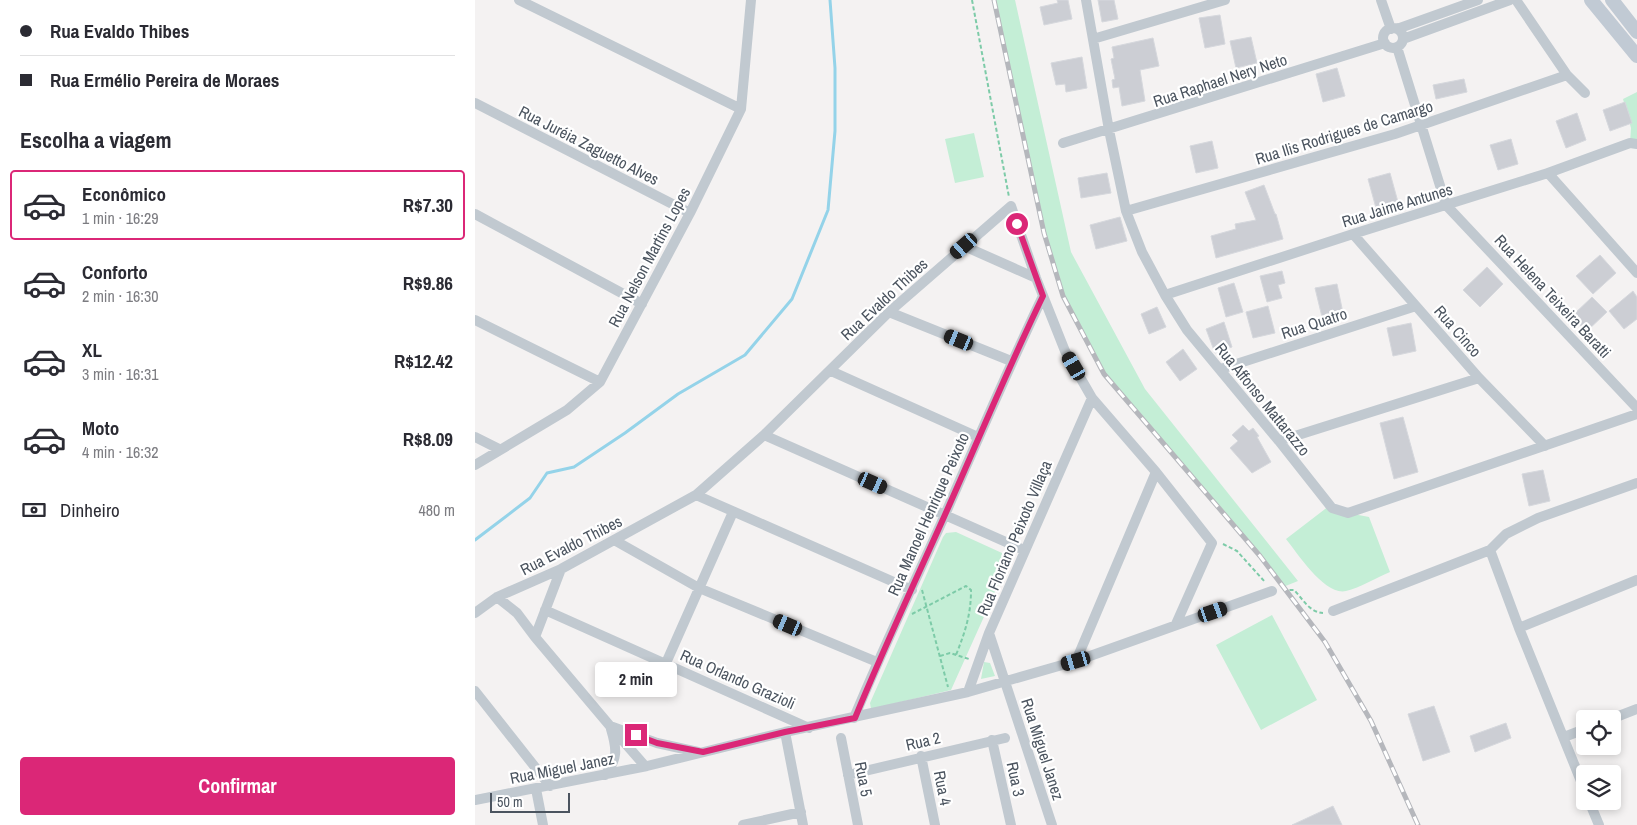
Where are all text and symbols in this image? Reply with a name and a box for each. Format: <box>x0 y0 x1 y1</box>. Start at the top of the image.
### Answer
text: Rua Evaldo Thibes <box>50 18 189 44</box>
street label: Rua Raphael Nery Neto <box>1150 48 1290 112</box>
text: Rua Ermélio Pereira de Moraes <box>50 67 279 93</box>
street label: Rua Ilis Rodrigues de Camargo <box>1253 95 1435 169</box>
street label: Rua Juréia Zaguetto Alves <box>515 100 663 190</box>
text: Escolha a viagem <box>20 125 171 155</box>
street label: Rua Jaime Antunes <box>1339 178 1455 232</box>
text: Econômico <box>82 181 166 207</box>
icon: car <box>22 183 67 228</box>
street label: Rua Nelson Martins Lopes <box>603 183 695 331</box>
text: R$7.30 <box>403 192 453 218</box>
text: 1 min · 16:29 <box>82 207 159 229</box>
route start <box>1006 213 1028 235</box>
street label: Rua Helena Teixeira Baratti <box>1490 229 1616 363</box>
car <box>947 230 980 262</box>
street label: Rua Evaldo Thibes <box>836 253 932 345</box>
text: Conforto <box>82 259 148 285</box>
icon: car <box>22 261 67 306</box>
text: R$9.86 <box>403 270 453 296</box>
text: 2 min · 16:30 <box>82 285 159 307</box>
street label: Rua Cinco <box>1429 300 1487 362</box>
street label: Rua Quatro <box>1278 302 1350 344</box>
car <box>942 327 975 353</box>
text: XL <box>82 337 102 363</box>
street label: Rua Affonso Mattarazzo <box>1210 338 1316 460</box>
icon: car <box>22 339 67 384</box>
text: R$12.42 <box>394 348 453 374</box>
car <box>1060 349 1087 383</box>
text: 3 min · 16:31 <box>82 363 159 385</box>
text: Moto <box>82 415 119 441</box>
icon: car <box>22 417 67 462</box>
text: R$8.09 <box>403 426 453 452</box>
street label: Rua Manoel Henrique Peixoto <box>882 429 974 599</box>
text: 4 min · 16:32 <box>82 441 159 463</box>
street label: Rua Floriano Peixoto Villaça <box>971 456 1057 619</box>
car <box>856 470 889 496</box>
icon: cash <box>20 496 48 524</box>
text: Dinheiro <box>60 497 120 523</box>
text: 480 m <box>419 499 455 521</box>
street label: Rua Evaldo Thibes <box>516 510 626 580</box>
car <box>1196 600 1229 624</box>
car <box>771 612 804 638</box>
street label: Rua Orlando Grazioli <box>677 644 799 714</box>
car <box>1059 650 1092 672</box>
callout: 2 min <box>595 662 677 698</box>
text: 2 min <box>619 668 653 690</box>
street label: Rua Miguel Janez <box>1016 695 1070 803</box>
map controls <box>1576 710 1621 810</box>
button: locate <box>1576 710 1621 755</box>
route end <box>625 724 647 746</box>
street label: Rua 2 <box>903 726 943 756</box>
street label: Rua Miguel Janez <box>508 747 616 789</box>
button: Confirmar <box>20 757 455 815</box>
street label: Rua 5 <box>850 760 878 798</box>
street label: Rua 3 <box>1002 760 1030 798</box>
button: layers <box>1576 765 1621 810</box>
street label: Rua 4 <box>929 769 957 807</box>
scale bar <box>490 790 570 813</box>
text: 50 m <box>497 793 523 811</box>

